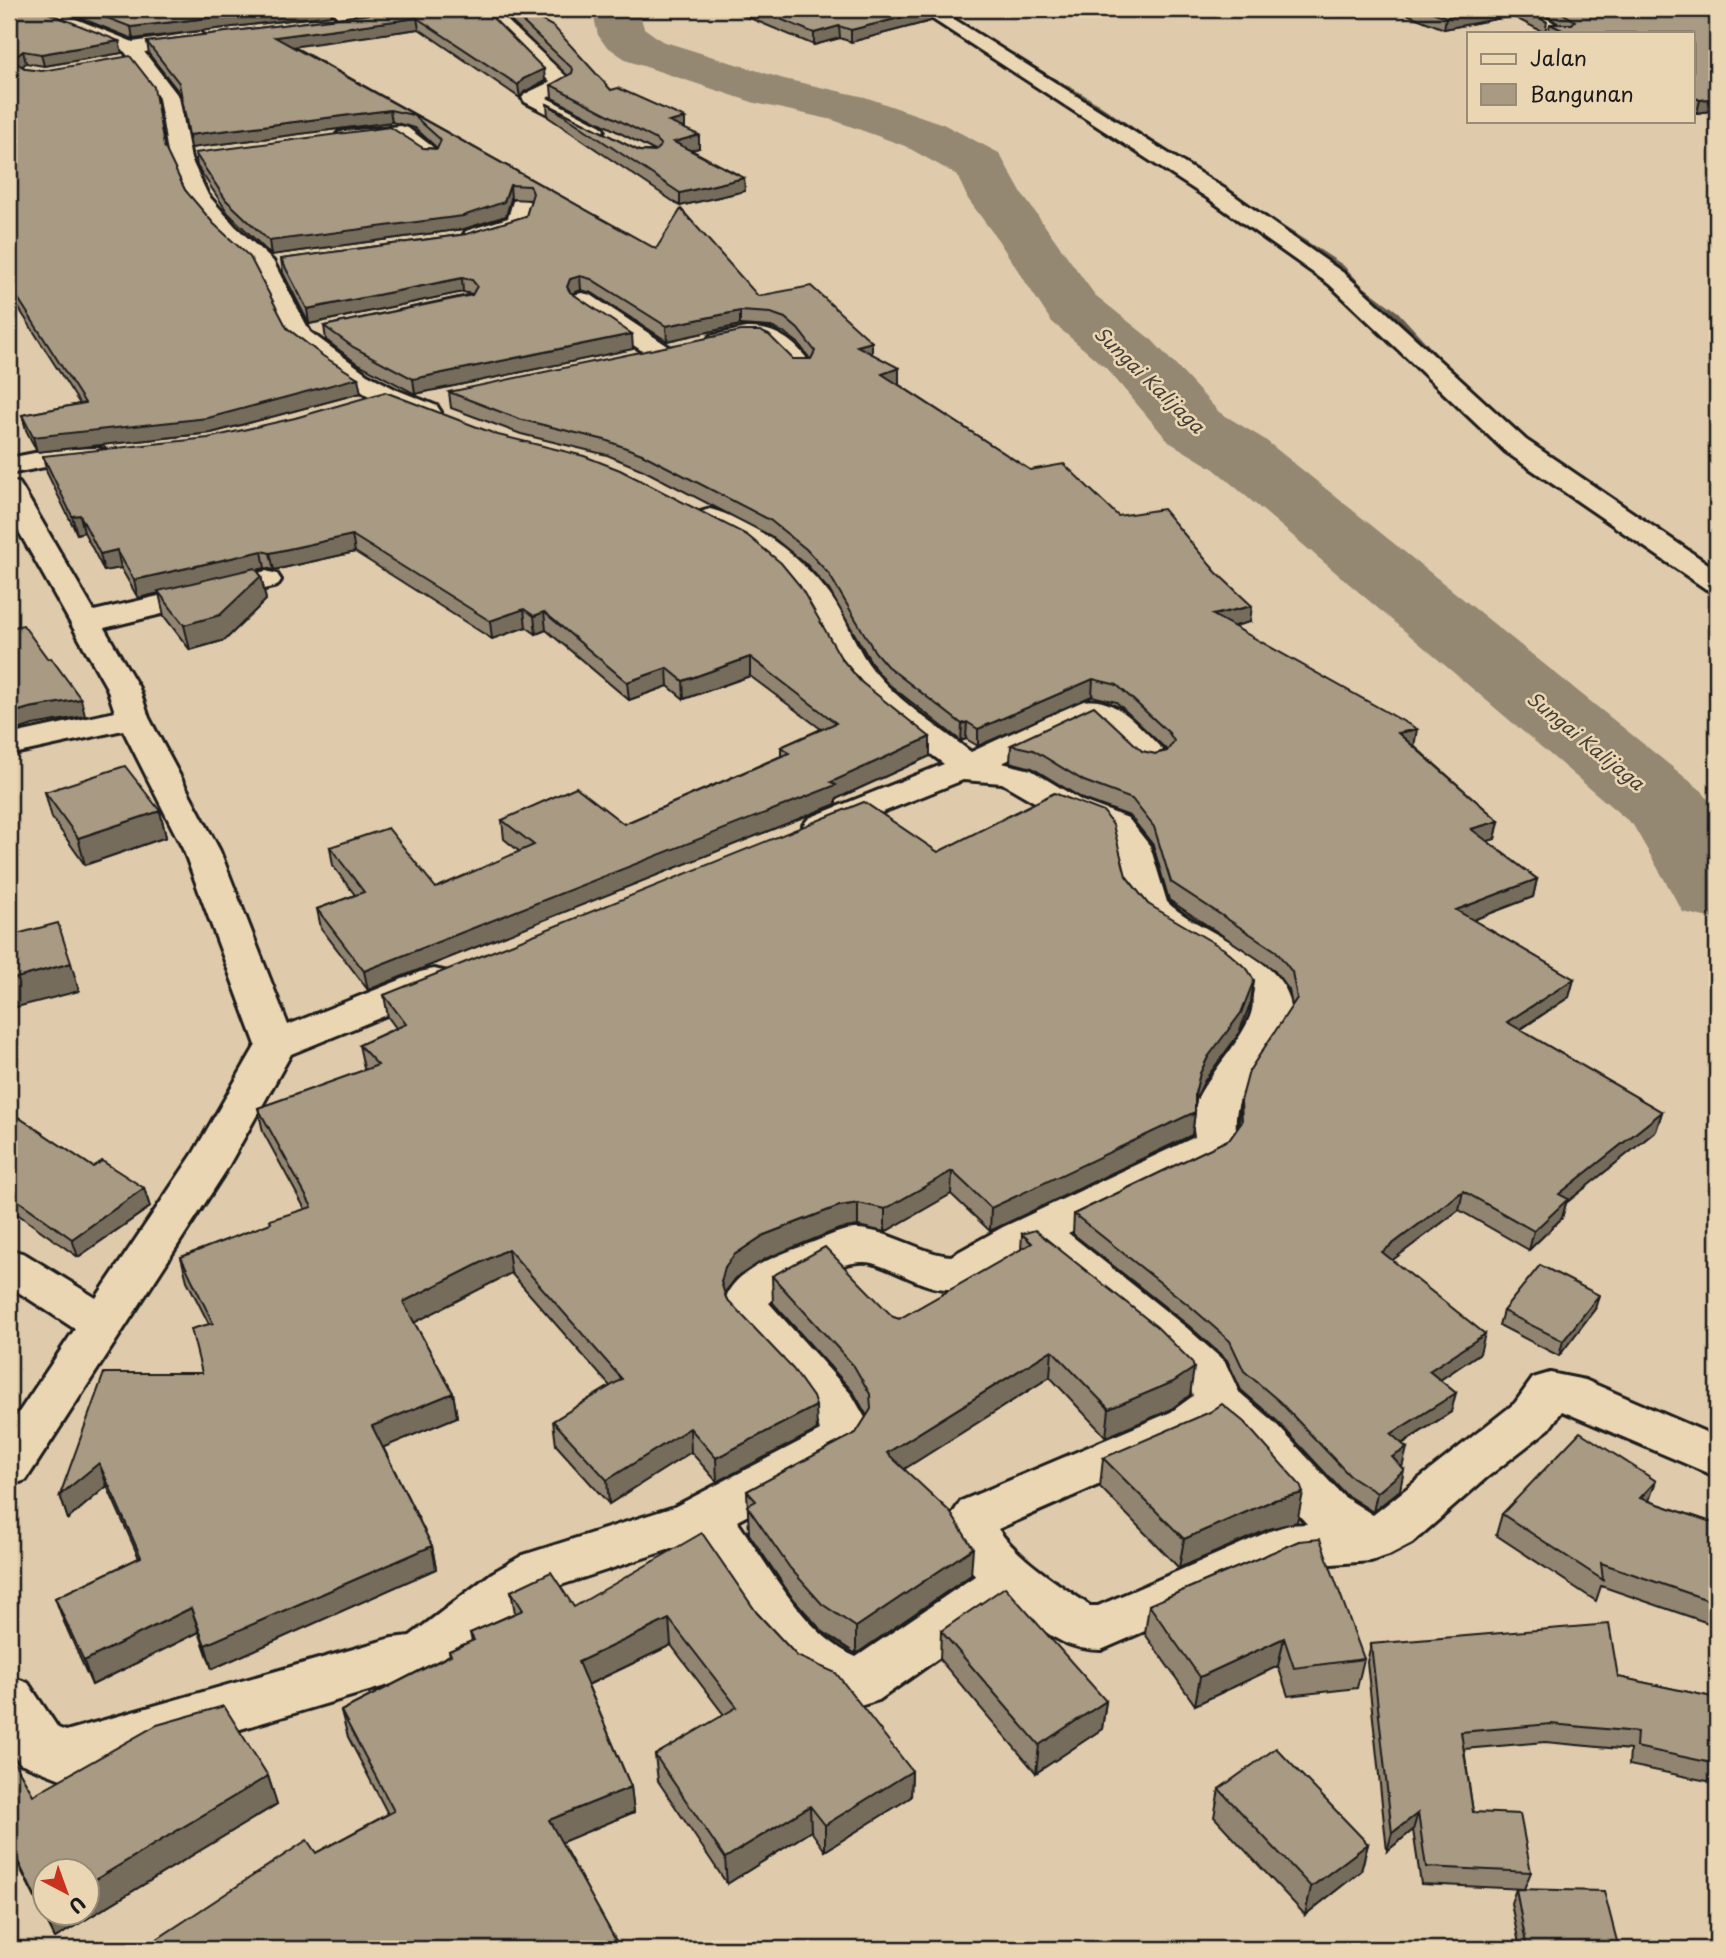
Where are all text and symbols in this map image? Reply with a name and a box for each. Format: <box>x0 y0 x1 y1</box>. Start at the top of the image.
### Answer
legend <box>1467 32 1694 122</box>
text: Jalan <box>1530 41 1587 73</box>
text: Bangunan <box>1530 77 1634 109</box>
water label: Sungai Kalijaga <box>1089 319 1212 440</box>
water label: Sungai Kalijaga <box>1521 684 1651 797</box>
north arrow <box>32 1856 102 1926</box>
text: U <box>63 1890 92 1921</box>

